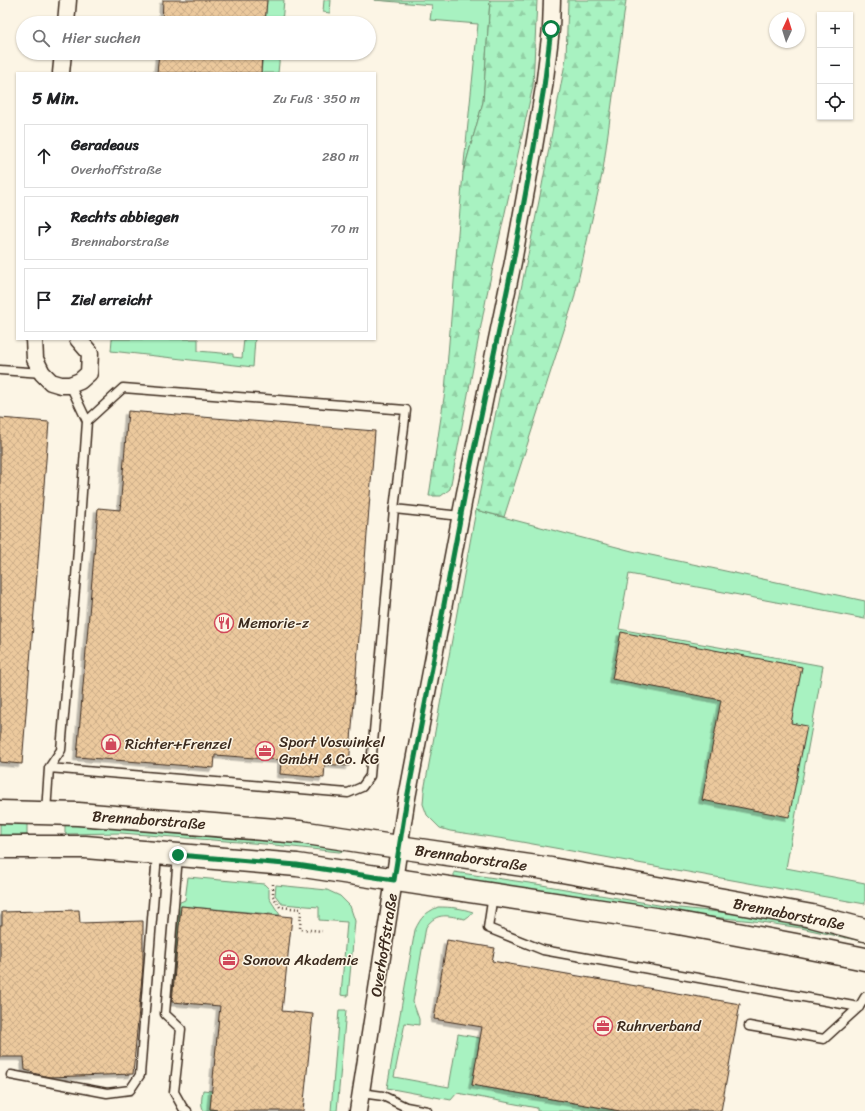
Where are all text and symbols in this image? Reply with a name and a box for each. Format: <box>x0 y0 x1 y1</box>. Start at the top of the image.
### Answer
north arrow <box>769 12 805 48</box>
map controls <box>817 12 853 120</box>
button: + <box>817 12 853 48</box>
search box <box>16 16 376 60</box>
route start <box>542 20 560 38</box>
text: Hier suchen <box>62 25 141 51</box>
icon: search <box>30 27 52 49</box>
button: − <box>817 48 853 84</box>
text: 5 Min. <box>32 83 80 113</box>
button: locate <box>817 84 853 120</box>
text: Zu Fuß · 350 m <box>273 87 360 110</box>
text: Geradeaus <box>71 132 139 158</box>
icon: ahead <box>33 145 55 167</box>
text: 280 m <box>322 145 359 168</box>
text: Overhoffstraße <box>71 158 162 181</box>
text: Rechts abbiegen <box>71 204 179 230</box>
icon: right <box>33 217 55 239</box>
text: 70 m <box>330 217 359 240</box>
text: Brennaborstraße <box>71 230 169 253</box>
text: Ziel erreicht <box>71 287 152 313</box>
icon: arrive <box>33 289 55 311</box>
place label: Memorie-z <box>238 610 310 636</box>
restaurant icon: Memorie-z <box>213 612 235 634</box>
place label: Sport Voswinkel GmbH & Co. KG <box>279 729 386 772</box>
place label: Richter+Frenzel <box>125 731 232 757</box>
shop icon: Richter+Frenzel <box>100 733 122 755</box>
office icon: Sport Voswinkel GmbH & Co. KG <box>254 740 276 762</box>
street label: Brennaborstraße <box>92 803 207 837</box>
street label: Brennaborstraße <box>413 837 529 879</box>
route end <box>169 846 187 864</box>
street label: Brennaborstraße <box>731 890 847 938</box>
street label: Overhoffstraße <box>363 891 405 999</box>
place label: Sonova Akademie <box>243 947 359 973</box>
office icon: Sonova Akademie <box>218 949 240 971</box>
place label: Ruhrverband <box>617 1013 702 1039</box>
office icon: Ruhrverband <box>592 1015 614 1037</box>

